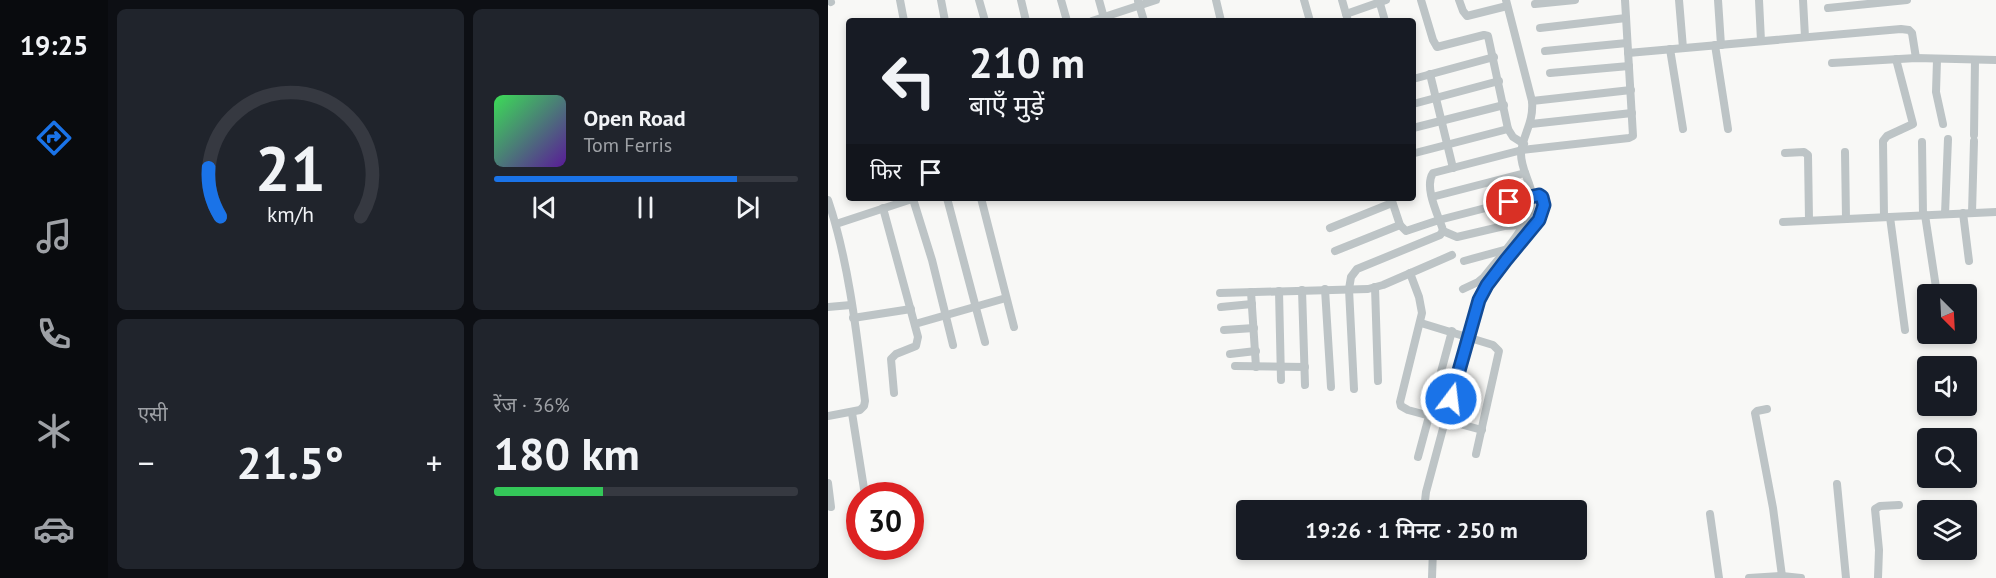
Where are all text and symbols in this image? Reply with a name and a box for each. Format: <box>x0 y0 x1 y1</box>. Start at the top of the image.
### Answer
text: 19:25 <box>20 28 88 62</box>
text: 210 m <box>969 35 1085 90</box>
icon: left <box>870 42 948 120</box>
text: बाएँ मुड़ें <box>969 88 1044 122</box>
text: Open Road <box>584 104 686 132</box>
icon: directions <box>33 117 75 159</box>
text: 21 <box>255 127 326 208</box>
text: Tom Ferris <box>584 132 672 158</box>
icon: arrive <box>914 156 947 189</box>
text: फिर <box>870 157 902 185</box>
pin <box>1483 176 1534 227</box>
icon: arrive <box>1492 185 1525 218</box>
icon: previous <box>528 191 561 224</box>
icon: pause <box>629 191 662 224</box>
icon: next <box>731 191 764 224</box>
text: km/h <box>267 200 314 228</box>
icon: music <box>33 215 75 257</box>
north arrow <box>1917 284 1977 344</box>
map controls <box>1917 284 1977 560</box>
icon: phone <box>33 313 75 355</box>
button: sound <box>1917 356 1977 416</box>
position arrow <box>1419 367 1483 431</box>
text: रेंज · 36% <box>494 392 570 418</box>
text: एसी <box>138 401 168 427</box>
icon: climate <box>33 410 75 452</box>
text: 180 km <box>494 424 640 482</box>
button: search <box>1917 428 1977 488</box>
text: 21.5° <box>237 433 344 491</box>
text: − <box>138 441 155 484</box>
text: + <box>426 441 443 484</box>
speed limit sign: 30 <box>846 482 924 560</box>
button: layers <box>1917 500 1977 560</box>
icon: car <box>33 508 75 550</box>
text: 19:26 · 1 मिनट · 250 m <box>1305 516 1518 544</box>

